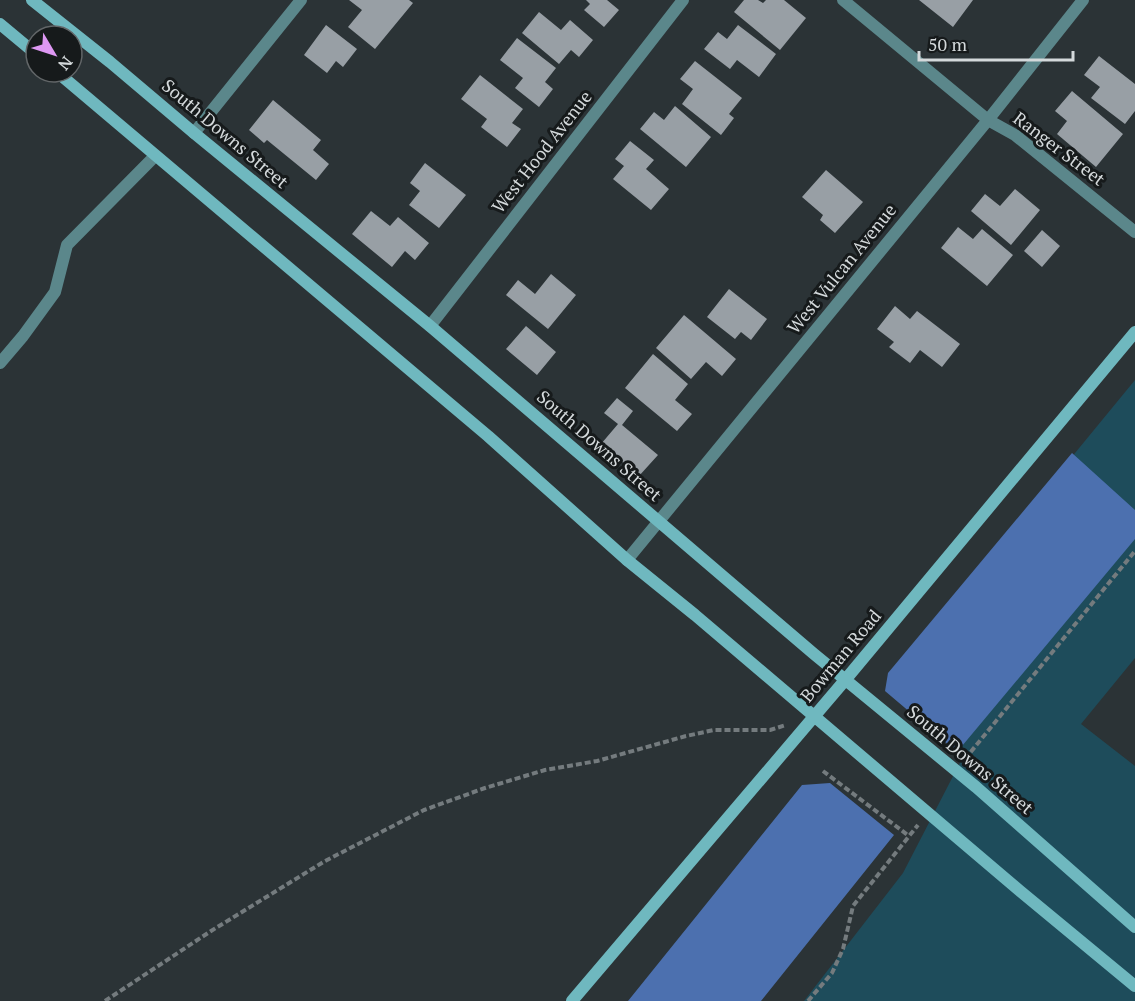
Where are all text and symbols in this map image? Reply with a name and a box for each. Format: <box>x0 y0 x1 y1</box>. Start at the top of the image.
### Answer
north arrow <box>24 24 84 84</box>
scale bar <box>919 24 1074 62</box>
text: 50 m <box>928 32 968 56</box>
text: N <box>53 52 78 75</box>
street label: South Downs Street <box>157 73 294 193</box>
street label: West Hood Avenue <box>486 85 597 218</box>
street label: Ranger Street <box>1009 106 1111 191</box>
street label: West Vulcan Avenue <box>781 198 901 338</box>
street label: South Downs Street <box>532 384 667 506</box>
street label: Bowman Road <box>794 604 886 707</box>
street label: South Downs Street <box>902 699 1039 819</box>

